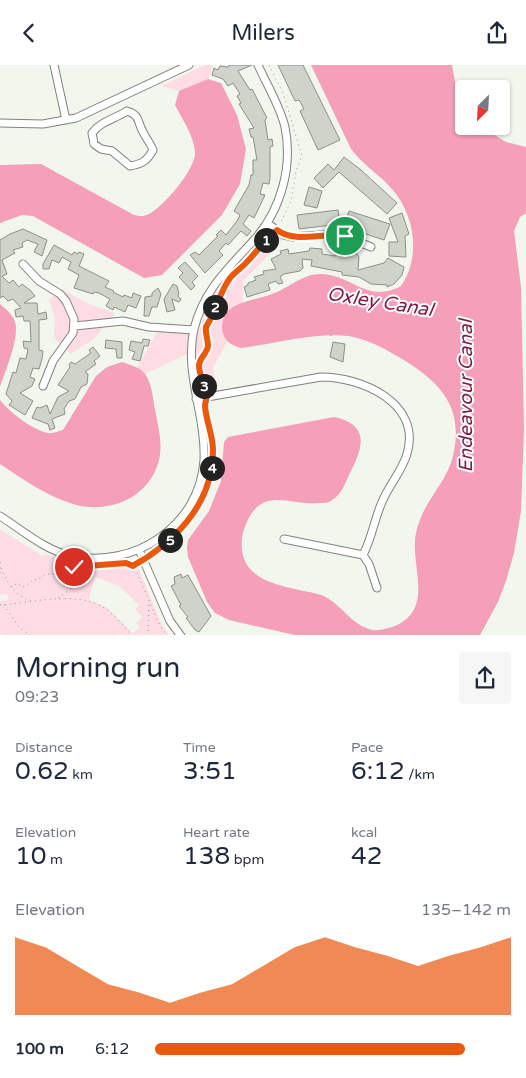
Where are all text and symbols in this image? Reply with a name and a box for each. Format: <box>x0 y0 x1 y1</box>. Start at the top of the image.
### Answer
icon: back <box>15 19 43 47</box>
icon: share <box>483 19 511 47</box>
text: Milers <box>231 20 295 46</box>
north arrow <box>455 80 510 135</box>
map controls <box>455 80 510 135</box>
pin <box>324 215 366 257</box>
icon: arrive <box>331 222 359 250</box>
pin: 1 <box>254 227 278 253</box>
text: 1 <box>262 232 271 249</box>
water label: Oxley Canal <box>326 283 437 322</box>
pin: 2 <box>202 295 228 319</box>
text: 2 <box>211 299 220 316</box>
water label: Endeavour Canal <box>455 317 477 472</box>
pin: 3 <box>192 373 216 399</box>
text: 3 <box>200 378 209 395</box>
pin: 4 <box>200 455 224 481</box>
text: 4 <box>208 460 217 477</box>
pin: 5 <box>158 527 182 553</box>
text: 5 <box>166 532 175 549</box>
pin <box>53 546 95 588</box>
icon: check <box>60 553 88 581</box>
text: Morning run <box>15 651 180 685</box>
button: share <box>459 652 511 704</box>
text: 09:23 <box>15 687 59 707</box>
text: Distance <box>15 739 73 756</box>
text: Time <box>183 739 216 756</box>
text: Pace <box>351 739 383 756</box>
text: 0.62 <box>15 756 69 786</box>
text: 3:51 <box>183 756 237 786</box>
text: 6:12 <box>351 756 405 786</box>
text: km <box>69 766 93 783</box>
text: /km <box>405 766 435 783</box>
text: Elevation <box>15 824 76 841</box>
text: Heart rate <box>183 824 250 841</box>
text: kcal <box>351 824 377 841</box>
text: 10 <box>15 841 46 871</box>
text: 138 <box>183 841 230 871</box>
text: 42 <box>351 841 382 871</box>
text: m <box>46 851 63 868</box>
text: bpm <box>230 851 264 868</box>
text: Elevation <box>15 900 85 920</box>
text: 135–142 m <box>421 900 511 920</box>
text: 100 m <box>15 1039 64 1059</box>
text: 6:12 <box>95 1039 129 1059</box>

